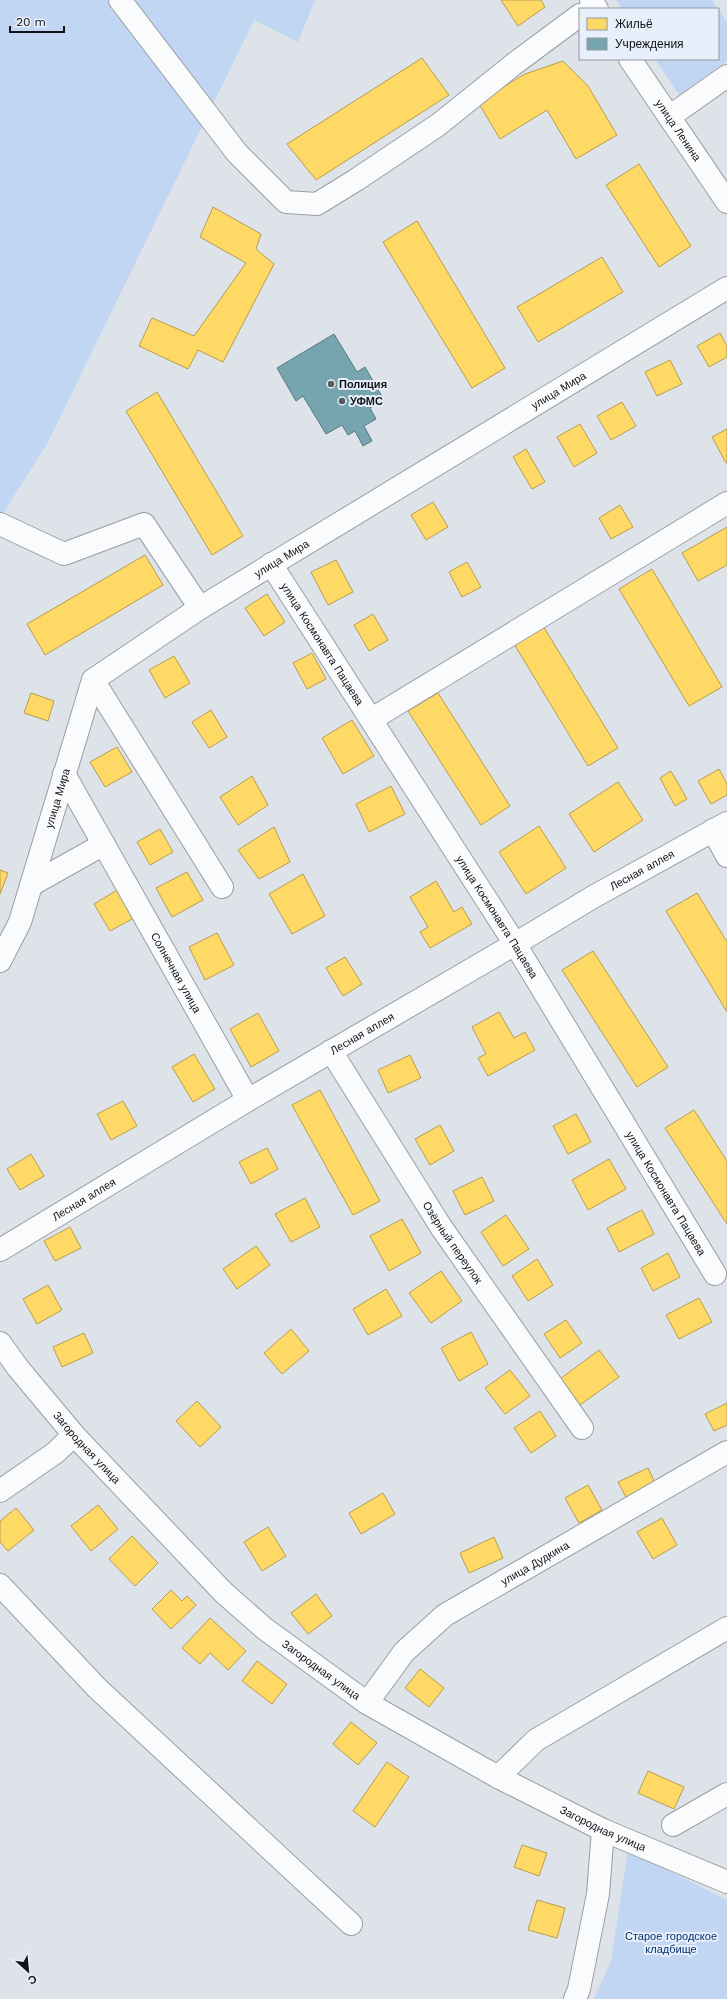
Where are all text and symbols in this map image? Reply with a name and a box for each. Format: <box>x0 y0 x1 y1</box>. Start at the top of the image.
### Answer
scale bar <box>10 8 64 34</box>
legend <box>579 8 719 60</box>
text: 20 m <box>16 15 46 29</box>
text: Жильё <box>615 17 653 31</box>
text: Учреждения <box>615 37 684 51</box>
street label: улица Ленина <box>653 97 704 164</box>
street label: улица Мира <box>529 368 589 412</box>
place label: Полиция <box>339 378 387 391</box>
marker: Полиция <box>326 379 336 389</box>
place label: УФМС <box>350 395 383 408</box>
marker: УФМС <box>337 396 347 406</box>
street label: улица Мира <box>252 536 312 580</box>
street label: улица Космонавта Пацаева <box>278 580 367 708</box>
street label: улица Мира <box>42 766 73 830</box>
street label: Лесная аллея <box>607 847 677 893</box>
street label: улица Космонавта Пацаева <box>453 853 541 981</box>
street label: Солнечная улица <box>148 930 204 1016</box>
street label: Лесная аллея <box>328 1010 396 1057</box>
street label: улица Космонавта Пацаева <box>623 1129 709 1258</box>
street label: Лесная аллея <box>50 1175 118 1223</box>
street label: Озёрный переулок <box>420 1199 485 1286</box>
street label: Загородная улица <box>51 1409 124 1487</box>
street label: улица Дудкина <box>498 1538 572 1588</box>
street label: Загородная улица <box>280 1637 364 1703</box>
street label: Загородная улица <box>558 1803 649 1854</box>
park label: Старое городское кладбище <box>625 1930 717 1956</box>
north arrow <box>8 1951 48 1991</box>
text: С <box>26 1972 39 1987</box>

